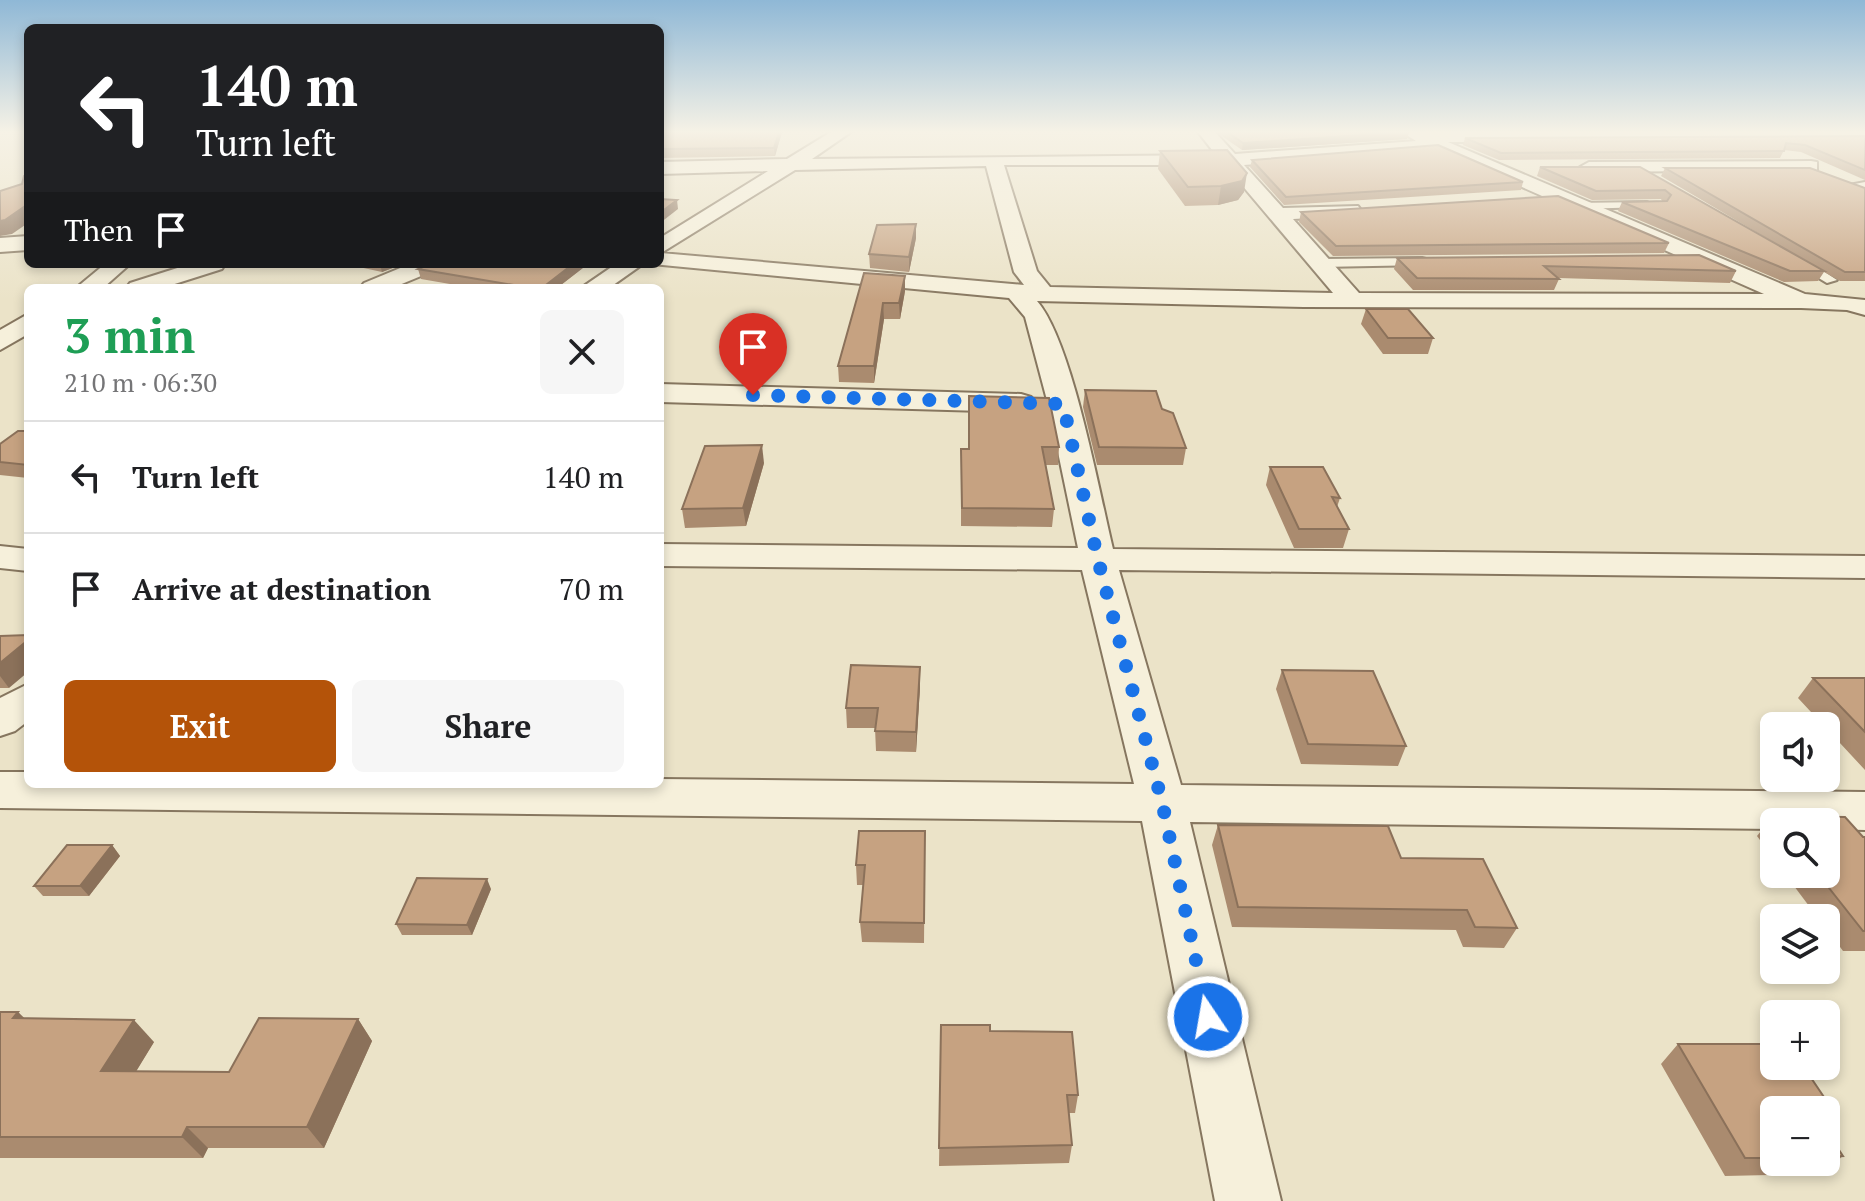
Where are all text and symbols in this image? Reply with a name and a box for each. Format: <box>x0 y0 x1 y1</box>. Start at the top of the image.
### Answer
text: 140 m <box>196 48 358 122</box>
icon: left <box>64 56 168 160</box>
text: Turn left <box>196 119 336 166</box>
icon: arrive <box>149 208 193 252</box>
text: Then <box>64 210 133 250</box>
text: 3 min <box>64 303 195 367</box>
button: close <box>540 310 624 394</box>
pin <box>719 313 787 395</box>
icon: arrive <box>731 325 775 369</box>
text: 210 m · 06:30 <box>64 365 217 399</box>
icon: left <box>64 455 108 499</box>
text: Turn left <box>132 457 259 497</box>
text: 140 m <box>543 457 624 497</box>
icon: arrive <box>64 567 108 611</box>
text: Arrive at destination <box>132 569 431 609</box>
text: 70 m <box>559 569 624 609</box>
button: Exit <box>64 680 336 772</box>
button: Share <box>352 680 624 772</box>
map controls <box>1760 712 1840 1176</box>
button: sound <box>1760 712 1840 792</box>
button: search <box>1760 808 1840 888</box>
button: layers <box>1760 904 1840 984</box>
position arrow <box>1166 975 1250 1059</box>
button: + <box>1760 1000 1840 1080</box>
button: − <box>1760 1096 1840 1176</box>

